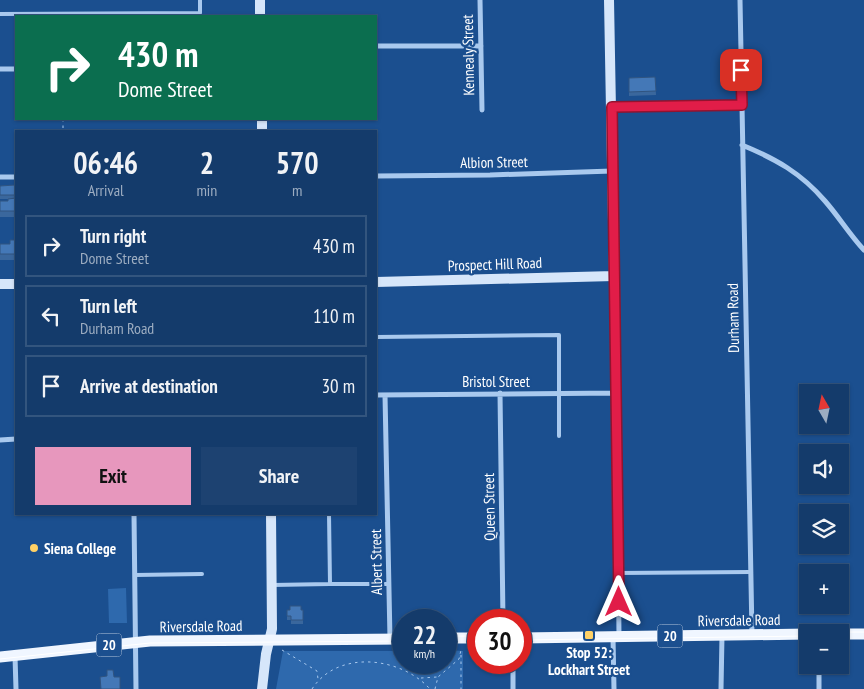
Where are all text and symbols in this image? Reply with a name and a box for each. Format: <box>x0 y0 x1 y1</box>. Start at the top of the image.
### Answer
street label: Kennealy Street <box>458 14 478 96</box>
text: 430 m <box>118 31 199 77</box>
icon: right <box>35 35 100 100</box>
pin <box>720 49 762 91</box>
icon: arrive <box>727 56 755 84</box>
text: Dome Street <box>118 75 213 103</box>
text: 06:46 <box>73 143 138 182</box>
text: 2 <box>200 143 214 182</box>
text: 570 <box>276 143 319 182</box>
street label: Albion Street <box>460 152 528 172</box>
text: Arrival <box>88 180 124 200</box>
text: min <box>196 180 217 200</box>
text: m <box>292 180 302 200</box>
text: Turn right <box>80 224 146 248</box>
icon: right <box>37 232 65 260</box>
text: 430 m <box>313 234 355 258</box>
text: Dome Street <box>80 248 149 268</box>
street label: Prospect Hill Road <box>448 253 542 275</box>
street label: Durham Road <box>723 283 743 353</box>
text: Turn left <box>80 294 137 318</box>
icon: left <box>37 302 65 330</box>
text: 110 m <box>313 304 355 328</box>
text: Durham Road <box>80 318 154 338</box>
icon: arrive <box>37 372 65 400</box>
street label: Bristol Street <box>462 372 530 391</box>
text: Arrive at destination <box>80 374 218 398</box>
text: 30 m <box>322 374 355 398</box>
north arrow <box>799 384 849 434</box>
map controls <box>799 384 849 674</box>
button: sound <box>799 444 849 494</box>
button: Exit <box>35 447 191 505</box>
button: Share <box>201 447 357 505</box>
street label: Queen Street <box>479 473 499 541</box>
button: layers <box>799 504 849 554</box>
street label: Albert Street <box>366 529 386 595</box>
place label: Siena College <box>44 539 116 558</box>
marker: Siena College <box>28 542 40 554</box>
button: + <box>799 564 849 614</box>
position arrow <box>592 575 644 627</box>
speed limit sign: 30 <box>467 609 532 674</box>
street label: Riversdale Road <box>698 610 780 630</box>
street label: Riversdale Road <box>160 616 242 636</box>
text: 22 <box>413 619 436 651</box>
road number: 20 <box>658 624 682 648</box>
button: − <box>799 624 849 674</box>
marker: Stop 52: Lockhart Street <box>583 629 595 641</box>
road number: 20 <box>96 634 122 656</box>
place label: Stop 52: Lockhart Street <box>548 643 631 679</box>
text: km/h <box>414 646 435 661</box>

